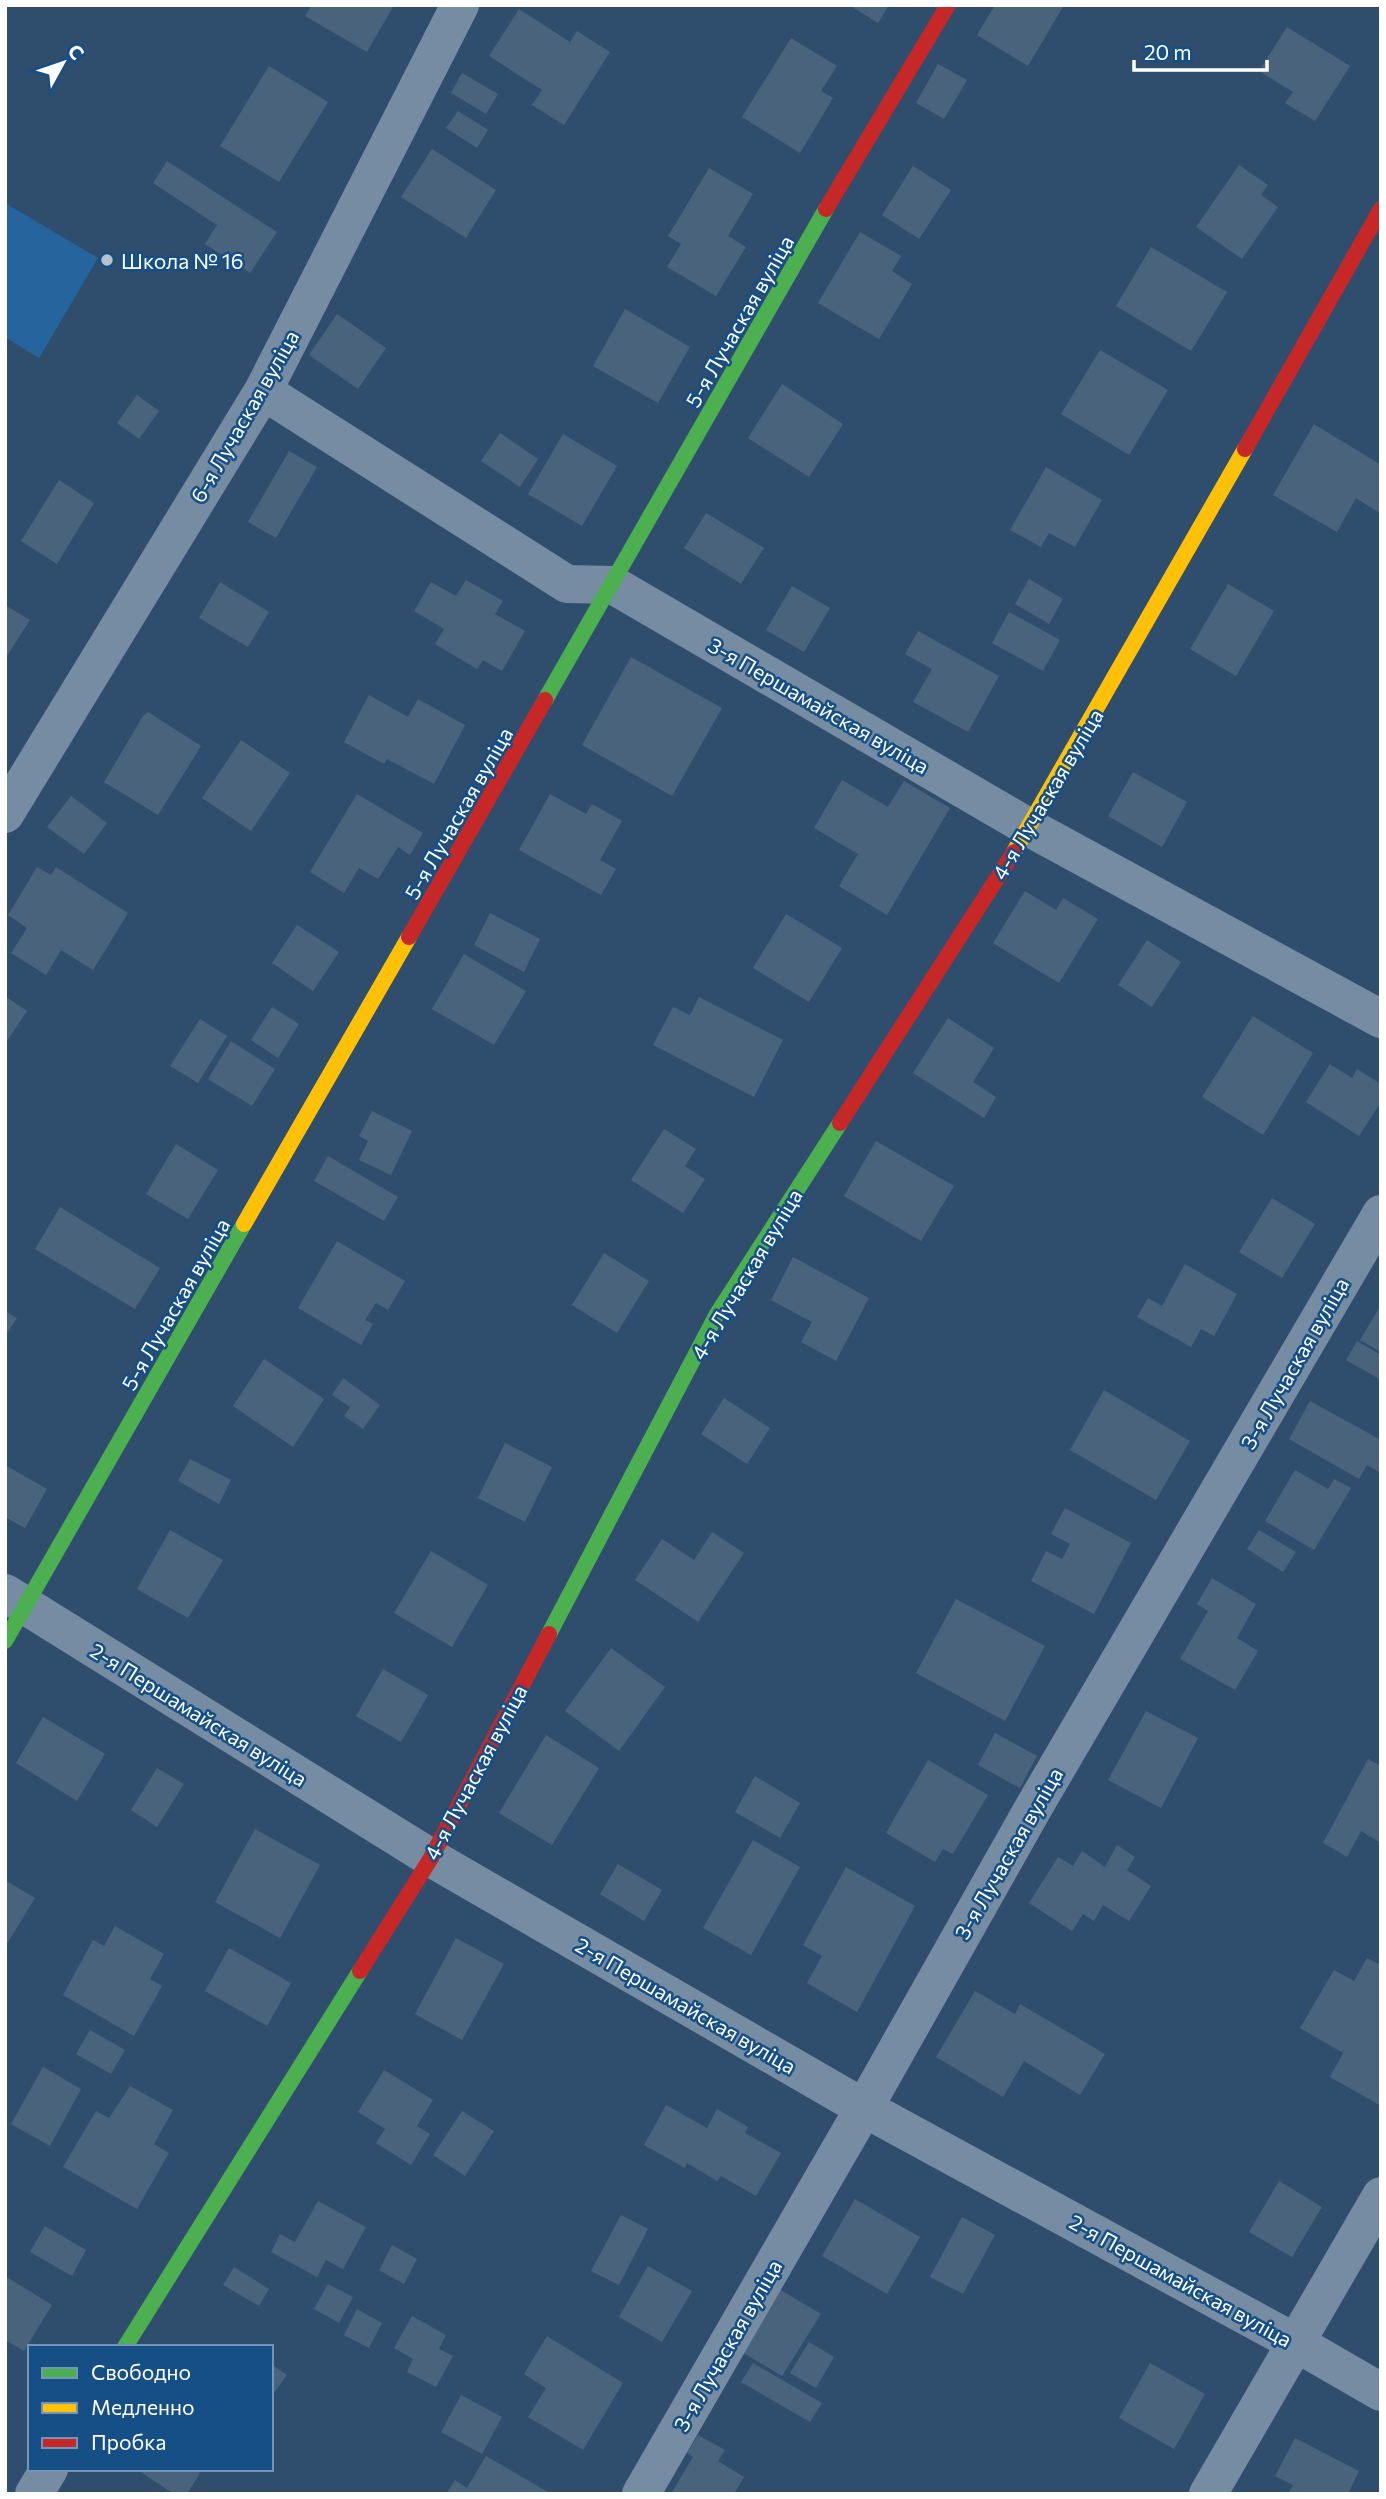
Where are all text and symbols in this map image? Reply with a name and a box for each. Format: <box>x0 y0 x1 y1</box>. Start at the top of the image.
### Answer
north arrow <box>28 28 98 98</box>
scale bar <box>1134 28 1267 72</box>
text: С <box>63 39 89 64</box>
text: 20 m <box>1144 39 1192 64</box>
street label: 5-я Лучаская вуліца <box>680 231 798 411</box>
place label: Школа № 16 <box>121 248 244 273</box>
marker: Школа № 16 <box>99 252 115 268</box>
street label: 6-я Лучаская вуліца <box>184 325 304 507</box>
street label: 3-я Першамайская вуліца <box>704 632 934 778</box>
street label: 4-я Лучаская вуліца <box>986 704 1108 884</box>
street label: 5-я Лучаская вуліца <box>399 723 517 903</box>
street label: 4-я Лучаская вуліца <box>685 1184 807 1364</box>
street label: 5-я Лучаская вуліца <box>116 1214 234 1394</box>
street label: 3-я Лучаская вуліца <box>1235 1273 1353 1453</box>
street label: 2-я Першамайская вуліца <box>86 1637 312 1791</box>
street label: 4-я Лучаская вуліца <box>418 1680 532 1864</box>
street label: 3-я Лучаская вуліца <box>949 1763 1067 1943</box>
street label: 2-я Першамайская вуліца <box>571 1932 801 2078</box>
street label: 2-я Першамайская вуліца <box>1065 2208 1297 2352</box>
street label: 3-я Лучаская вуліца <box>668 2255 786 2435</box>
legend <box>28 2345 273 2471</box>
text: Свободно <box>91 2359 191 2384</box>
text: Медленно <box>91 2394 195 2419</box>
text: Пробка <box>91 2429 166 2454</box>

